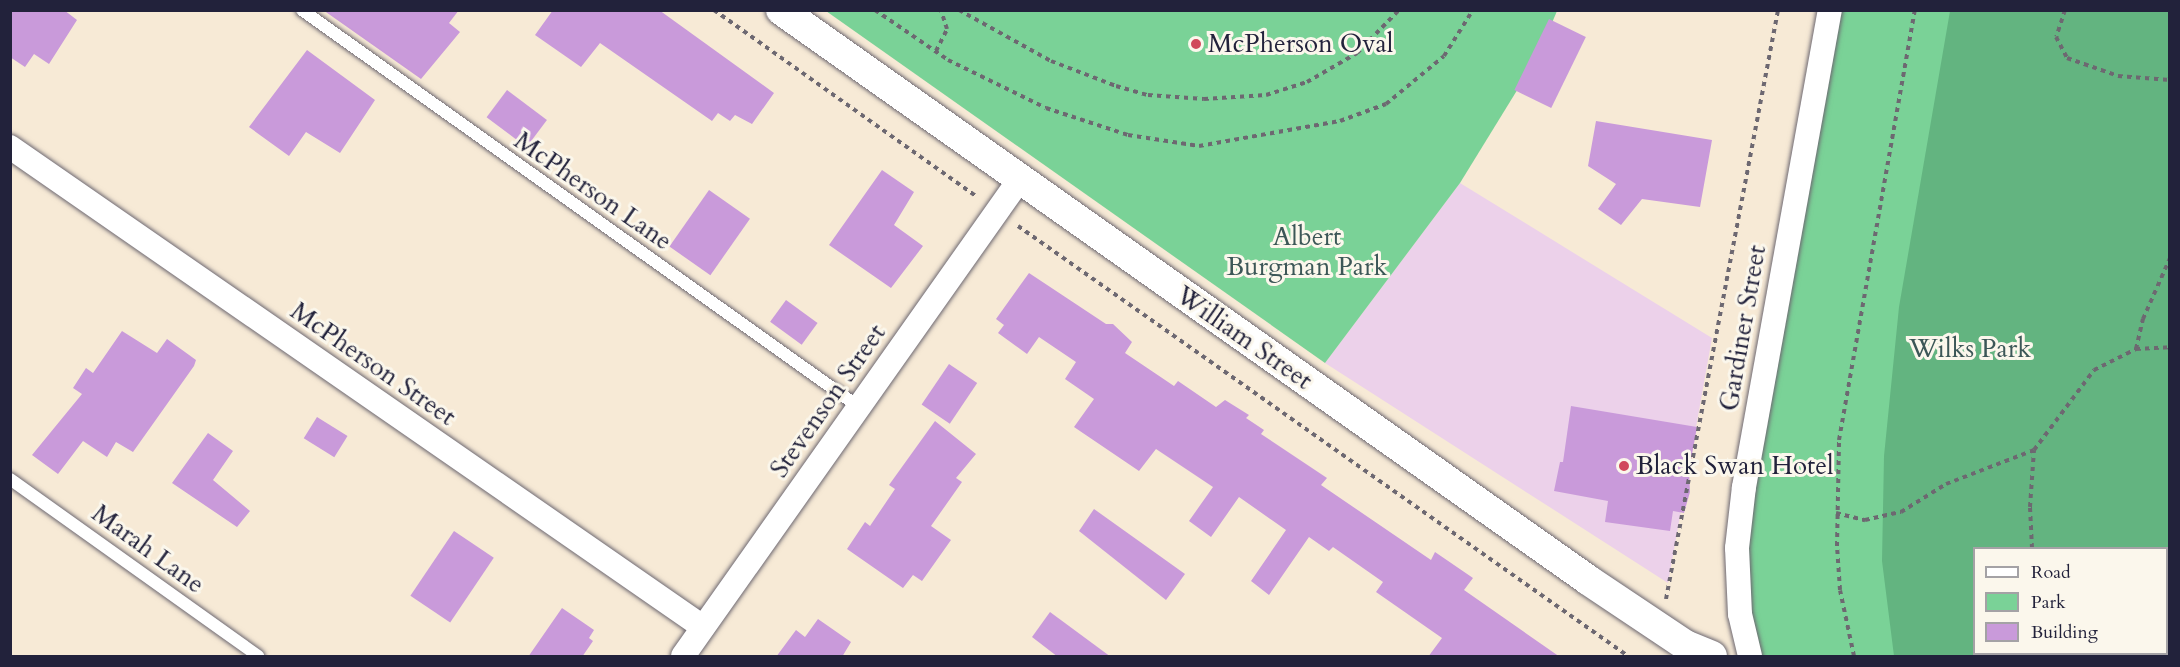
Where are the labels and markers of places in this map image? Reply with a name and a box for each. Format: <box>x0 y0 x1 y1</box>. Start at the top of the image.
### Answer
place label: McPherson Oval <box>1208 28 1393 60</box>
marker: McPherson Oval <box>1189 37 1203 51</box>
place label: Black Swan Hotel <box>1636 450 1834 482</box>
marker: Black Swan Hotel <box>1617 459 1631 473</box>

